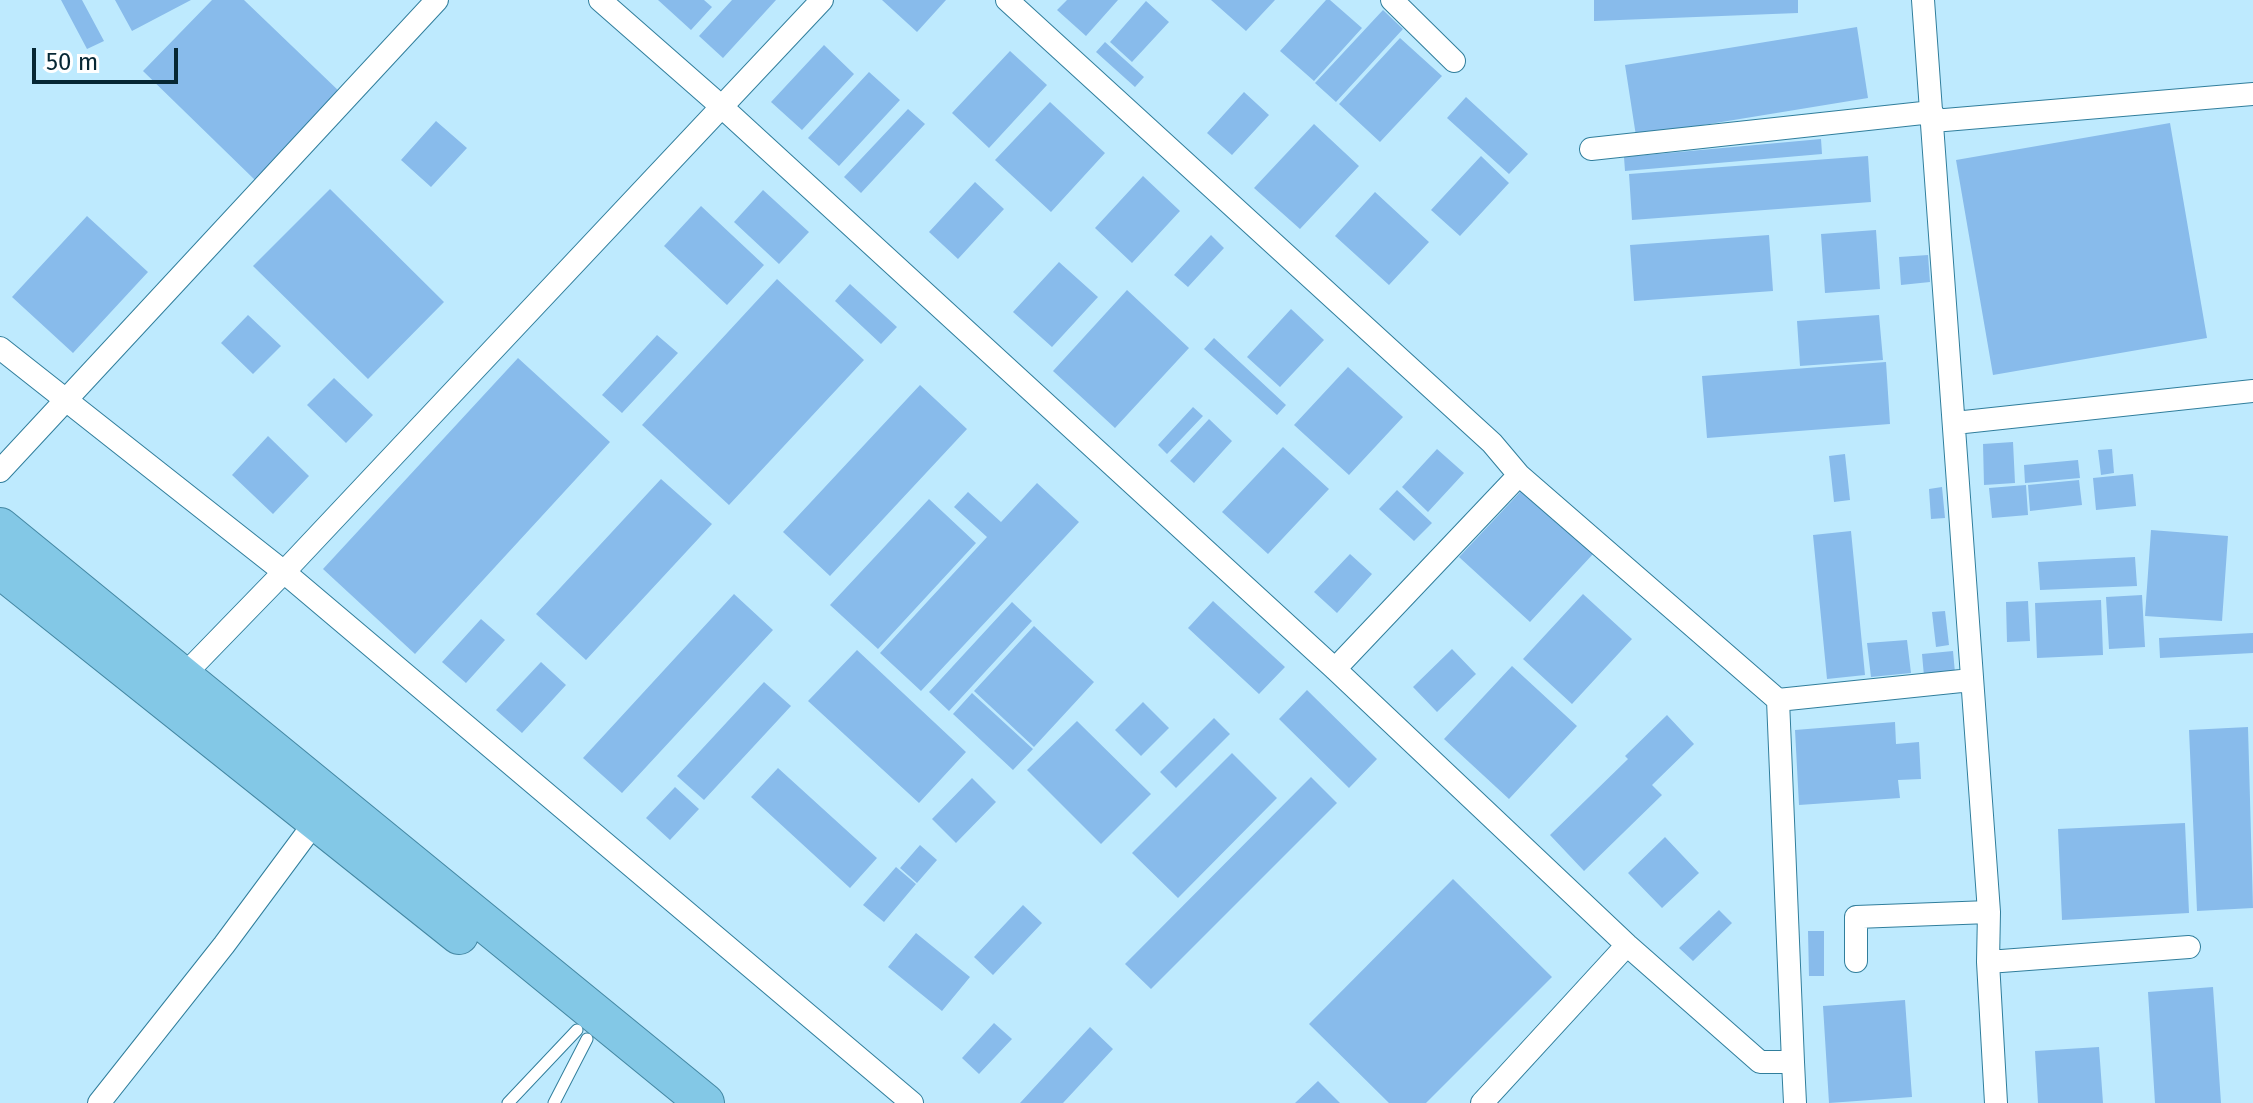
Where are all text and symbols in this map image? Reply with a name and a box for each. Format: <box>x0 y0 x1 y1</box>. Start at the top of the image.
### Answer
scale bar <box>36 32 182 82</box>
text: 50 m <box>46 48 98 76</box>

